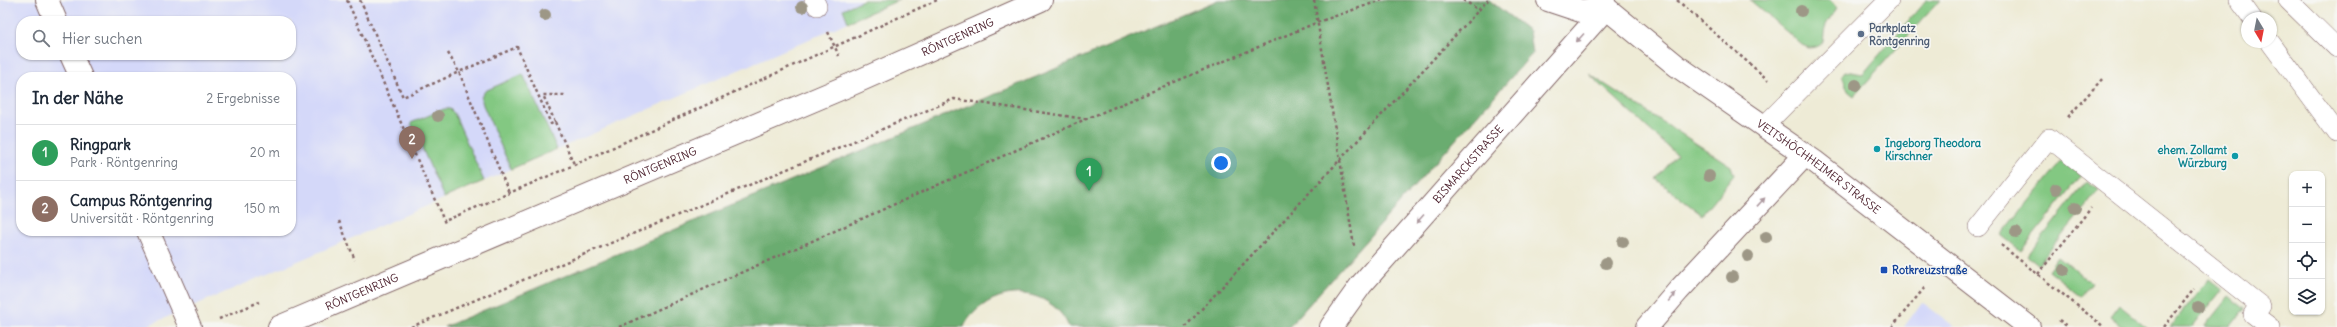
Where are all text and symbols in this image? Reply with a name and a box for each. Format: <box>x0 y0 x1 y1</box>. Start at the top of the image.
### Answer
north arrow <box>2241 12 2277 48</box>
street label: RÖNTGENRING <box>919 15 996 59</box>
search box <box>16 16 296 60</box>
place label: Parkplatz Röntgenring <box>1869 21 1930 49</box>
icon: search <box>30 27 52 49</box>
text: Hier suchen <box>62 29 142 48</box>
marker: Parkplatz Röntgenring <box>1856 29 1866 39</box>
one-way arrow <box>1576 32 1585 43</box>
text: In der Nähe <box>32 87 124 109</box>
text: 2 Ergebnisse <box>206 90 280 107</box>
street label: VEITSHÖCHHEIMER STRASSE <box>1754 116 1883 217</box>
street label: BISMARCKSTRASSE <box>1430 122 1506 206</box>
pin: 2 <box>399 126 425 159</box>
text: Ringpark <box>70 135 131 154</box>
place label: Ingeborg Theodora Kirschner <box>1885 136 1982 163</box>
place label: ehem. Zollamt Würzburg <box>2158 143 2227 171</box>
text: 1 <box>42 144 48 161</box>
text: 20 m <box>250 144 280 161</box>
street label: RÖNTGENRING <box>622 144 699 187</box>
marker: Ingeborg Theodora Kirschner <box>1872 144 1882 154</box>
marker: ehem. Zollamt Würzburg <box>2230 151 2240 161</box>
your location <box>1211 153 1231 173</box>
text: Park · Röntgenring <box>70 154 178 171</box>
pin: 1 <box>1076 158 1102 191</box>
map controls <box>2289 171 2325 315</box>
button: + <box>2289 171 2325 207</box>
text: Campus Röntgenring <box>70 191 212 210</box>
one-way arrow <box>1756 197 1766 207</box>
text: 2 <box>41 200 49 217</box>
text: 150 m <box>244 200 280 217</box>
button: − <box>2289 207 2325 243</box>
text: Universität · Röntgenring <box>70 210 214 227</box>
one-way arrow <box>1415 214 1425 224</box>
button: locate <box>2289 243 2325 279</box>
place label: Rotkreuzstraße <box>1892 263 1967 277</box>
marker: Rotkreuzstraße <box>1879 265 1889 275</box>
street label: RÖNTGENRING <box>323 270 400 314</box>
button: layers <box>2289 279 2325 315</box>
one-way arrow <box>1667 293 1676 302</box>

